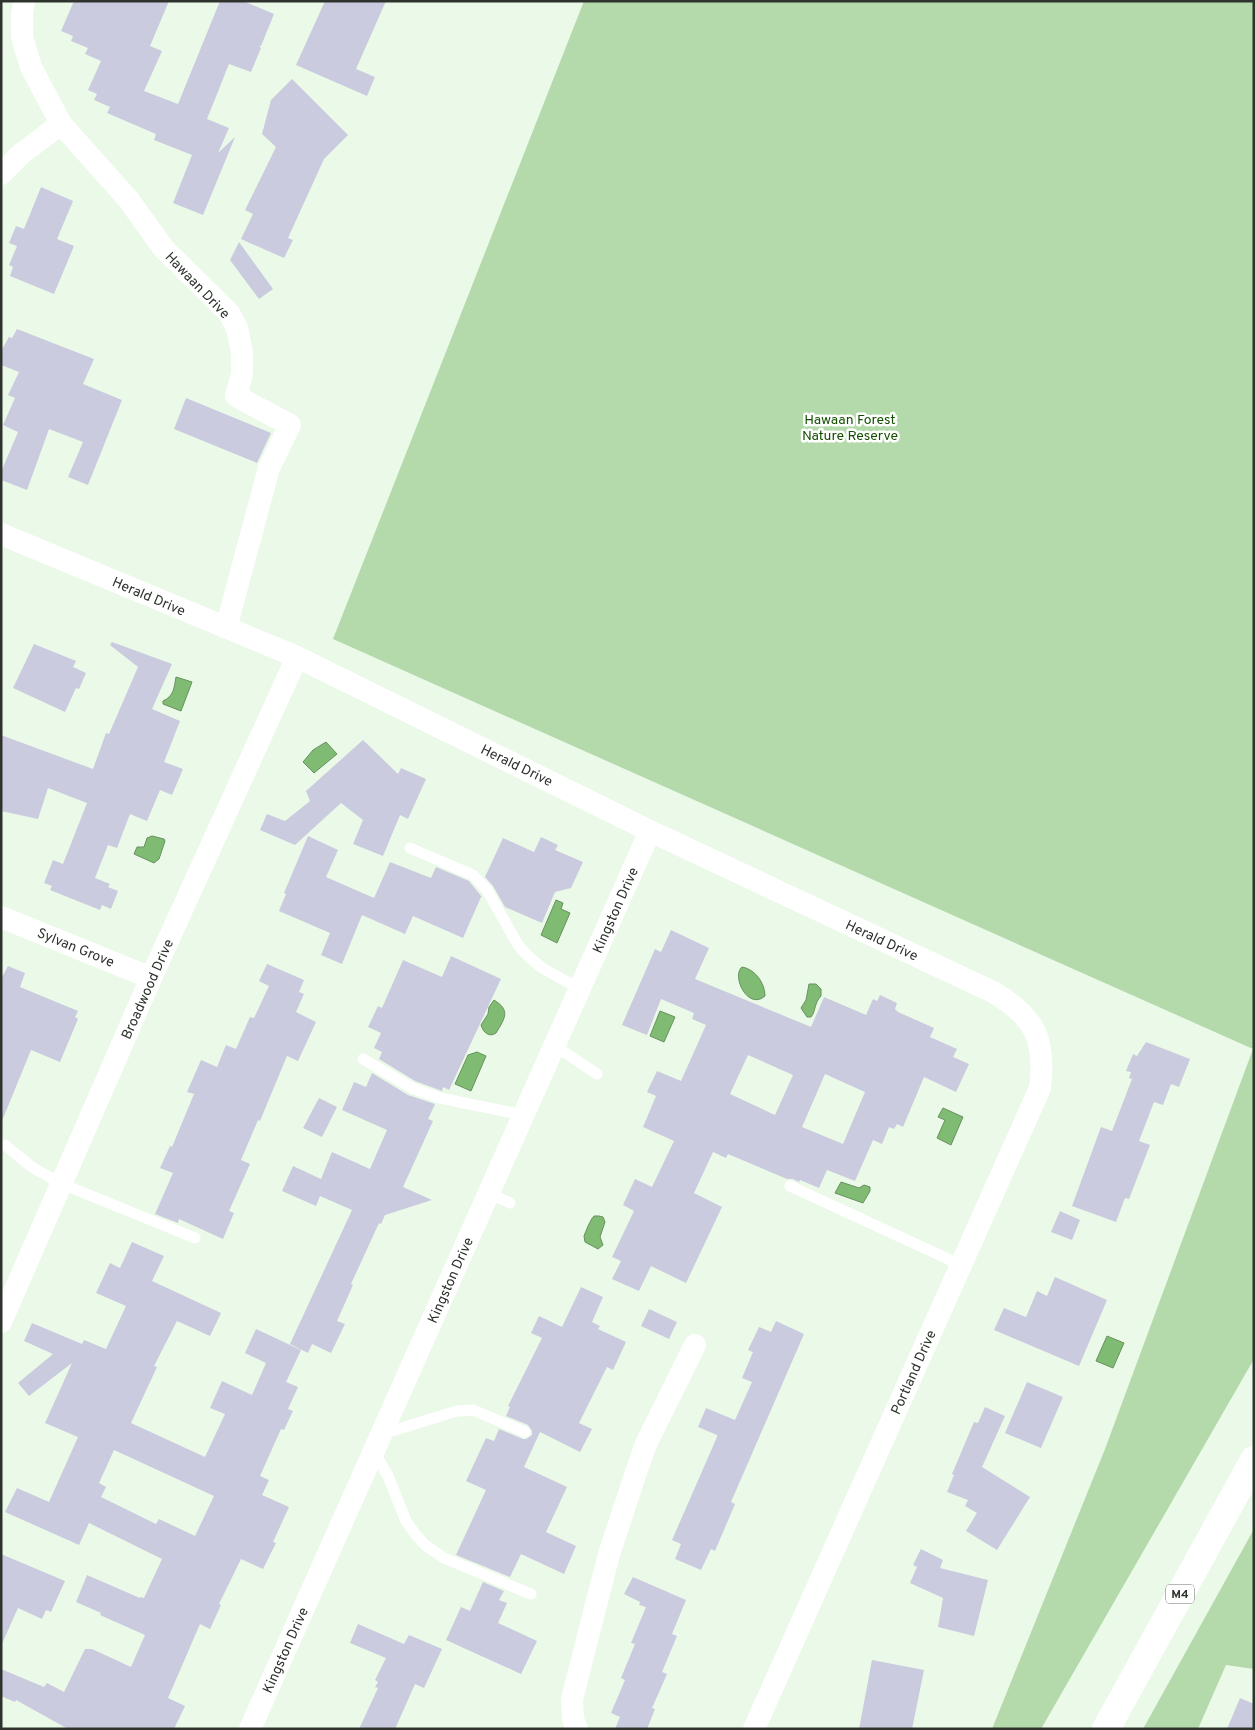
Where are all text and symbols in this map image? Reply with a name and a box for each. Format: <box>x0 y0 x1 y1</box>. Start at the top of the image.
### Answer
street label: Hawaan Drive <box>161 249 233 323</box>
park label: Hawaan Forest Nature Reserve <box>802 412 898 445</box>
street label: Herald Drive <box>109 574 188 620</box>
street label: Herald Drive <box>478 742 555 791</box>
street label: Kingston Drive <box>590 865 643 956</box>
street label: Herald Drive <box>842 917 920 966</box>
street label: Sylvan Grove <box>34 925 117 972</box>
street label: Broadwood Drive <box>119 937 178 1042</box>
street label: Kingston Drive <box>425 1235 478 1326</box>
street label: Portland Drive <box>888 1328 941 1418</box>
road number: M4 <box>1166 1585 1194 1604</box>
street label: Kingston Drive <box>260 1605 313 1696</box>

